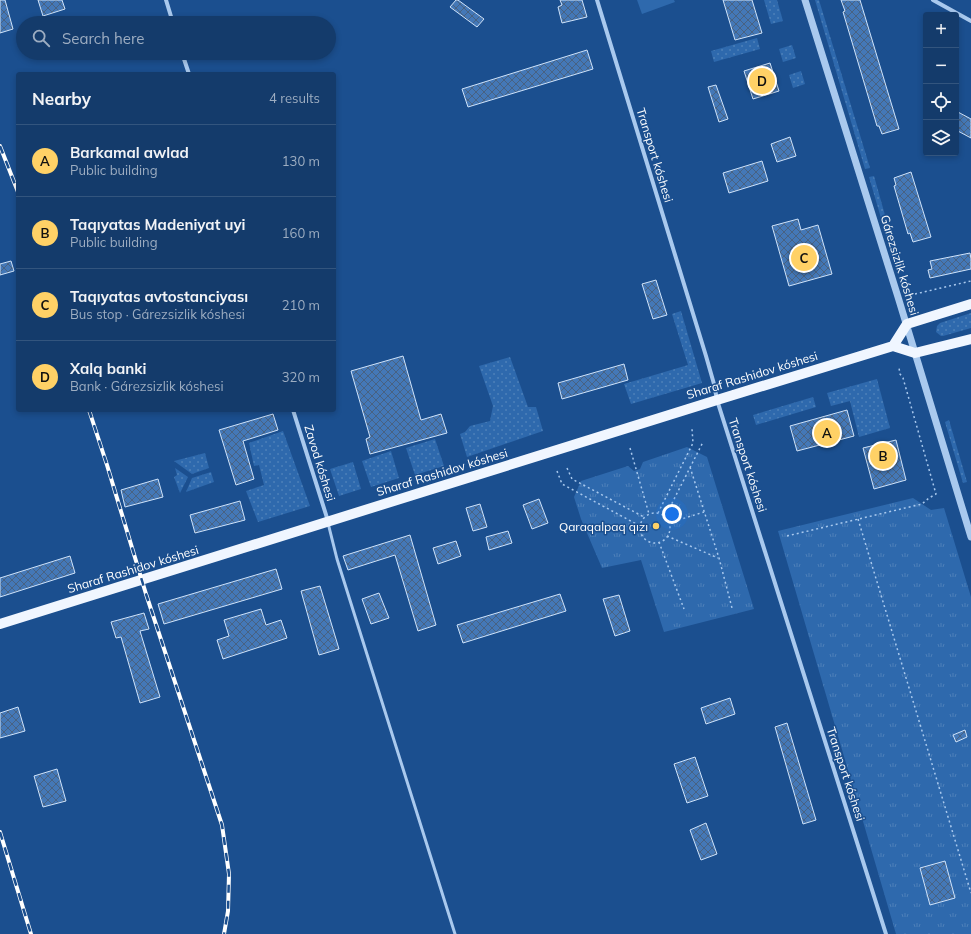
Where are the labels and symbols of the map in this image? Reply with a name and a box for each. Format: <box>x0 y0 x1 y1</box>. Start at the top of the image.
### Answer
pin: D <box>749 66 775 96</box>
street label: Transport kóshesi <box>633 106 677 204</box>
street label: Gárezsizlik kóshesi <box>878 213 922 317</box>
pin: C <box>791 243 817 273</box>
street label: Sharaf Rashidov kóshesi <box>685 348 820 402</box>
street label: Transport kóshesi <box>726 416 770 514</box>
pin: A <box>814 418 840 448</box>
street label: Zavod kóshesi <box>301 423 339 503</box>
pin: B <box>870 441 896 471</box>
street label: Sharaf Rashidov kóshesi <box>375 445 510 499</box>
your location <box>662 504 682 524</box>
place label: Qaraqalpaq qızı <box>559 519 648 534</box>
marker: Qaraqalpaq qızı <box>651 521 661 531</box>
street label: Sharaf Rashidov kóshesi <box>66 542 201 596</box>
street label: Transport kóshesi <box>824 725 868 823</box>

